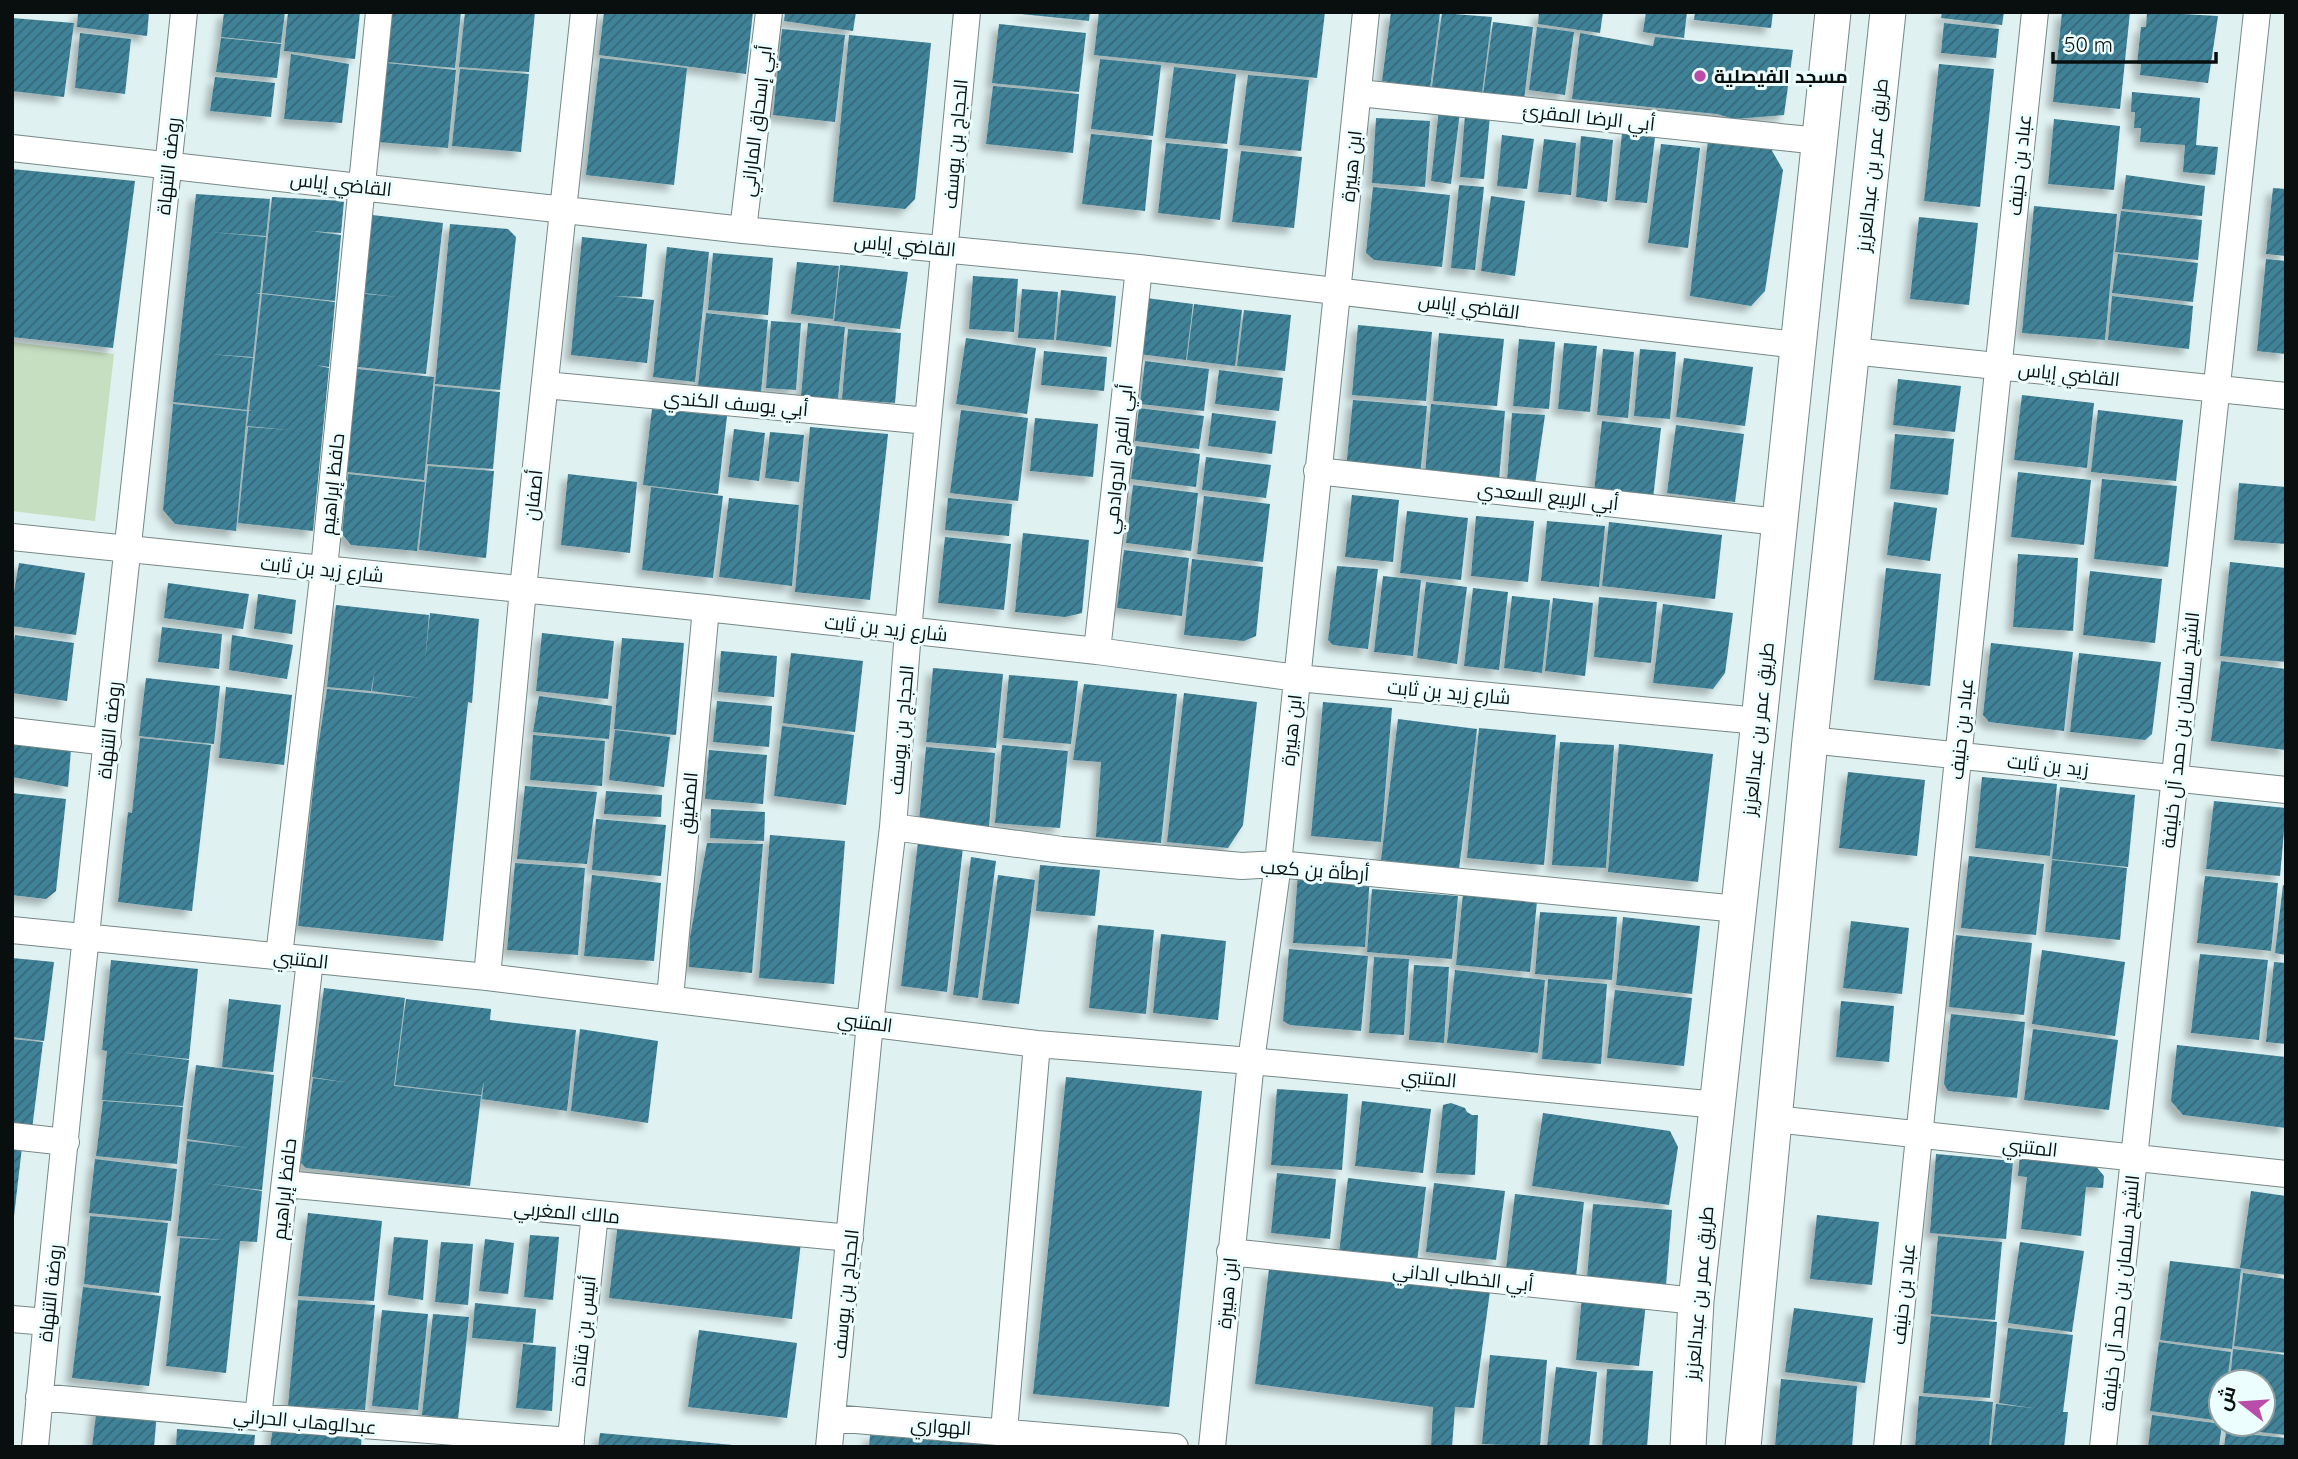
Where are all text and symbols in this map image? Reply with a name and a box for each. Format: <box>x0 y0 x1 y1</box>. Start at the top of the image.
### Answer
scale bar <box>2053 21 2216 65</box>
text: 50 m <box>2064 31 2113 57</box>
street label: أبي إسحاق الماراني <box>735 44 780 198</box>
place label: مسجد الفيصلية <box>1714 64 1848 88</box>
marker: مسجد الفيصلية <box>1692 68 1708 84</box>
street label: طريق عمر بن عبدالعزيز <box>1851 77 1894 254</box>
street label: الحجاج بن يوسف <box>937 78 975 210</box>
street label: أبي الرضا المقرئ <box>1521 98 1656 139</box>
street label: عباد بن حنيف <box>2002 113 2036 217</box>
street label: روضة التنهاة <box>151 116 185 216</box>
street label: ابن هبيرة <box>1335 129 1367 203</box>
street label: القاضي إياس <box>289 167 393 204</box>
street label: القاضي إياس <box>853 229 957 264</box>
street label: القاضي إياس <box>1416 288 1521 327</box>
street label: القاضي إياس <box>2017 357 2121 394</box>
street label: أبي الفرج الدوادمي <box>1098 383 1141 536</box>
street label: أبي يوسف الكندي <box>663 385 809 424</box>
street label: حافظ إبراهيم <box>315 432 351 536</box>
street label: أصفان <box>518 468 548 522</box>
street label: أبي الربيع السعدي <box>1476 477 1620 518</box>
street label: شارع زيد بن ثابت <box>259 551 385 589</box>
street label: شارع زيد بن ثابت <box>823 610 949 648</box>
street label: الشيخ سلمان بن حمد آل خليفة <box>2156 611 2206 850</box>
street label: طريق عمر بن عبدالعزيز <box>1737 641 1780 818</box>
street label: الحجاج بن يوسف <box>883 664 921 796</box>
street label: شارع زيد بن ثابت <box>1386 675 1512 711</box>
street label: عباد بن حنيف <box>1944 677 1978 781</box>
street label: روضة التنهاة <box>92 680 126 780</box>
street label: ابن هبيرة <box>1275 693 1307 767</box>
street label: زيد بن ثابت <box>2006 749 2090 781</box>
street label: المضيق <box>673 771 704 835</box>
street label: أرطأة بن كعب <box>1260 854 1370 886</box>
street label: المتنبي <box>272 944 330 977</box>
street label: المتنبي <box>836 1007 894 1040</box>
street label: المتنبي <box>1400 1064 1458 1095</box>
street label: المتنبي <box>2001 1132 2059 1165</box>
street label: حافظ إبراهيم <box>267 1137 303 1241</box>
street label: الشيخ سلمان بن حمد آل خليفة <box>2096 1174 2146 1413</box>
street label: مالك المغربي <box>513 1195 621 1232</box>
street label: طريق عمر بن عبدالعزيز <box>1679 1205 1720 1382</box>
street label: الحجاج بن يوسف <box>826 1228 866 1360</box>
street label: عباد بن حنيف <box>1886 1242 1920 1346</box>
street label: روضة التنهاة <box>33 1243 67 1343</box>
street label: ابن هبيرة <box>1212 1256 1242 1330</box>
street label: أبي الخطاب الداني <box>1391 1258 1535 1299</box>
street label: أنيس بن قتادة <box>565 1274 601 1388</box>
north arrow <box>2207 1368 2277 1438</box>
text: ش <box>2211 1383 2241 1413</box>
street label: عبدالوهاب الحراني <box>232 1403 378 1442</box>
street label: الهواري <box>910 1412 972 1443</box>

